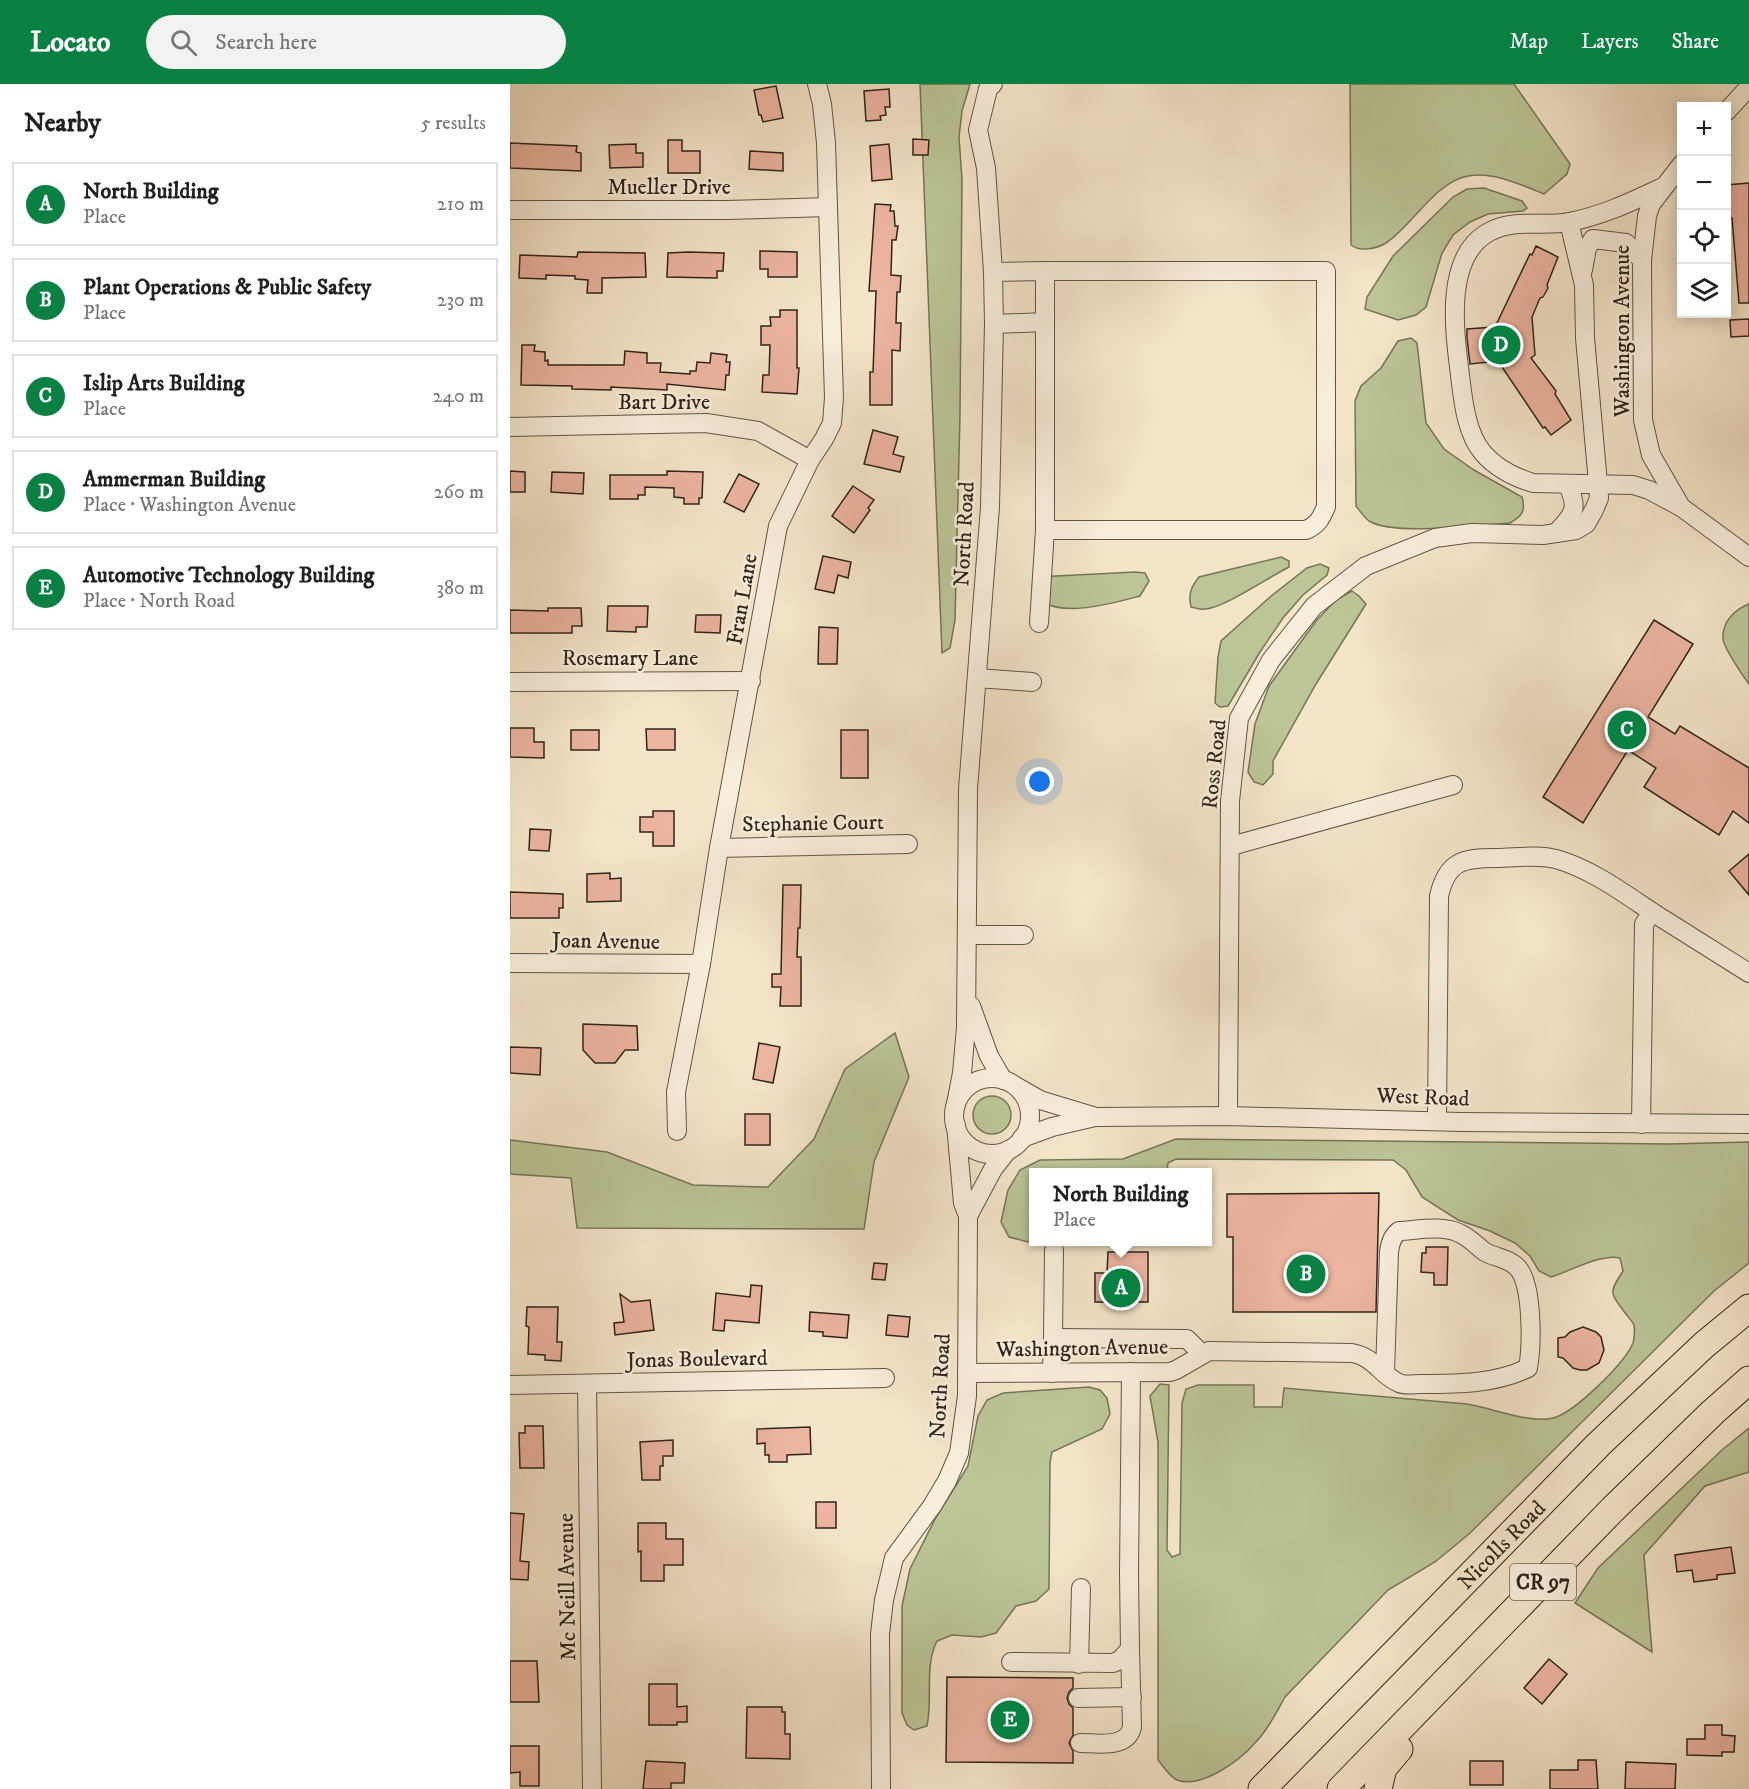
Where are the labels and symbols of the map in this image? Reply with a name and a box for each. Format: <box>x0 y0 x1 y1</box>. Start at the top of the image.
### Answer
street label: Mueller Drive <box>607 174 731 201</box>
street label: Washington Avenue <box>1609 245 1636 418</box>
pin: D <box>1482 322 1520 368</box>
street label: Bart Drive <box>618 389 710 416</box>
street label: North Road <box>948 481 981 587</box>
street label: Fran Lane <box>721 552 764 647</box>
street label: Rosemary Lane <box>562 645 698 672</box>
pin: C <box>1608 708 1646 752</box>
street label: Ross Road <box>1196 718 1233 810</box>
your location <box>1025 767 1054 796</box>
street label: Stephanie Court <box>742 809 884 838</box>
street label: Joan Avenue <box>550 927 660 956</box>
street label: West Road <box>1375 1082 1470 1113</box>
pin: B <box>1286 1252 1326 1296</box>
pin: A <box>1102 1266 1140 1310</box>
street label: North Road <box>924 1333 957 1439</box>
street label: Washington Avenue <box>995 1333 1168 1364</box>
street label: Jonas Boulevard <box>624 1345 768 1374</box>
street label: Nicolls Road <box>1452 1495 1552 1596</box>
street label: Mc Neill Avenue <box>553 1513 582 1661</box>
road number: CR 97 <box>1510 1564 1576 1600</box>
pin: E <box>990 1698 1030 1742</box>

